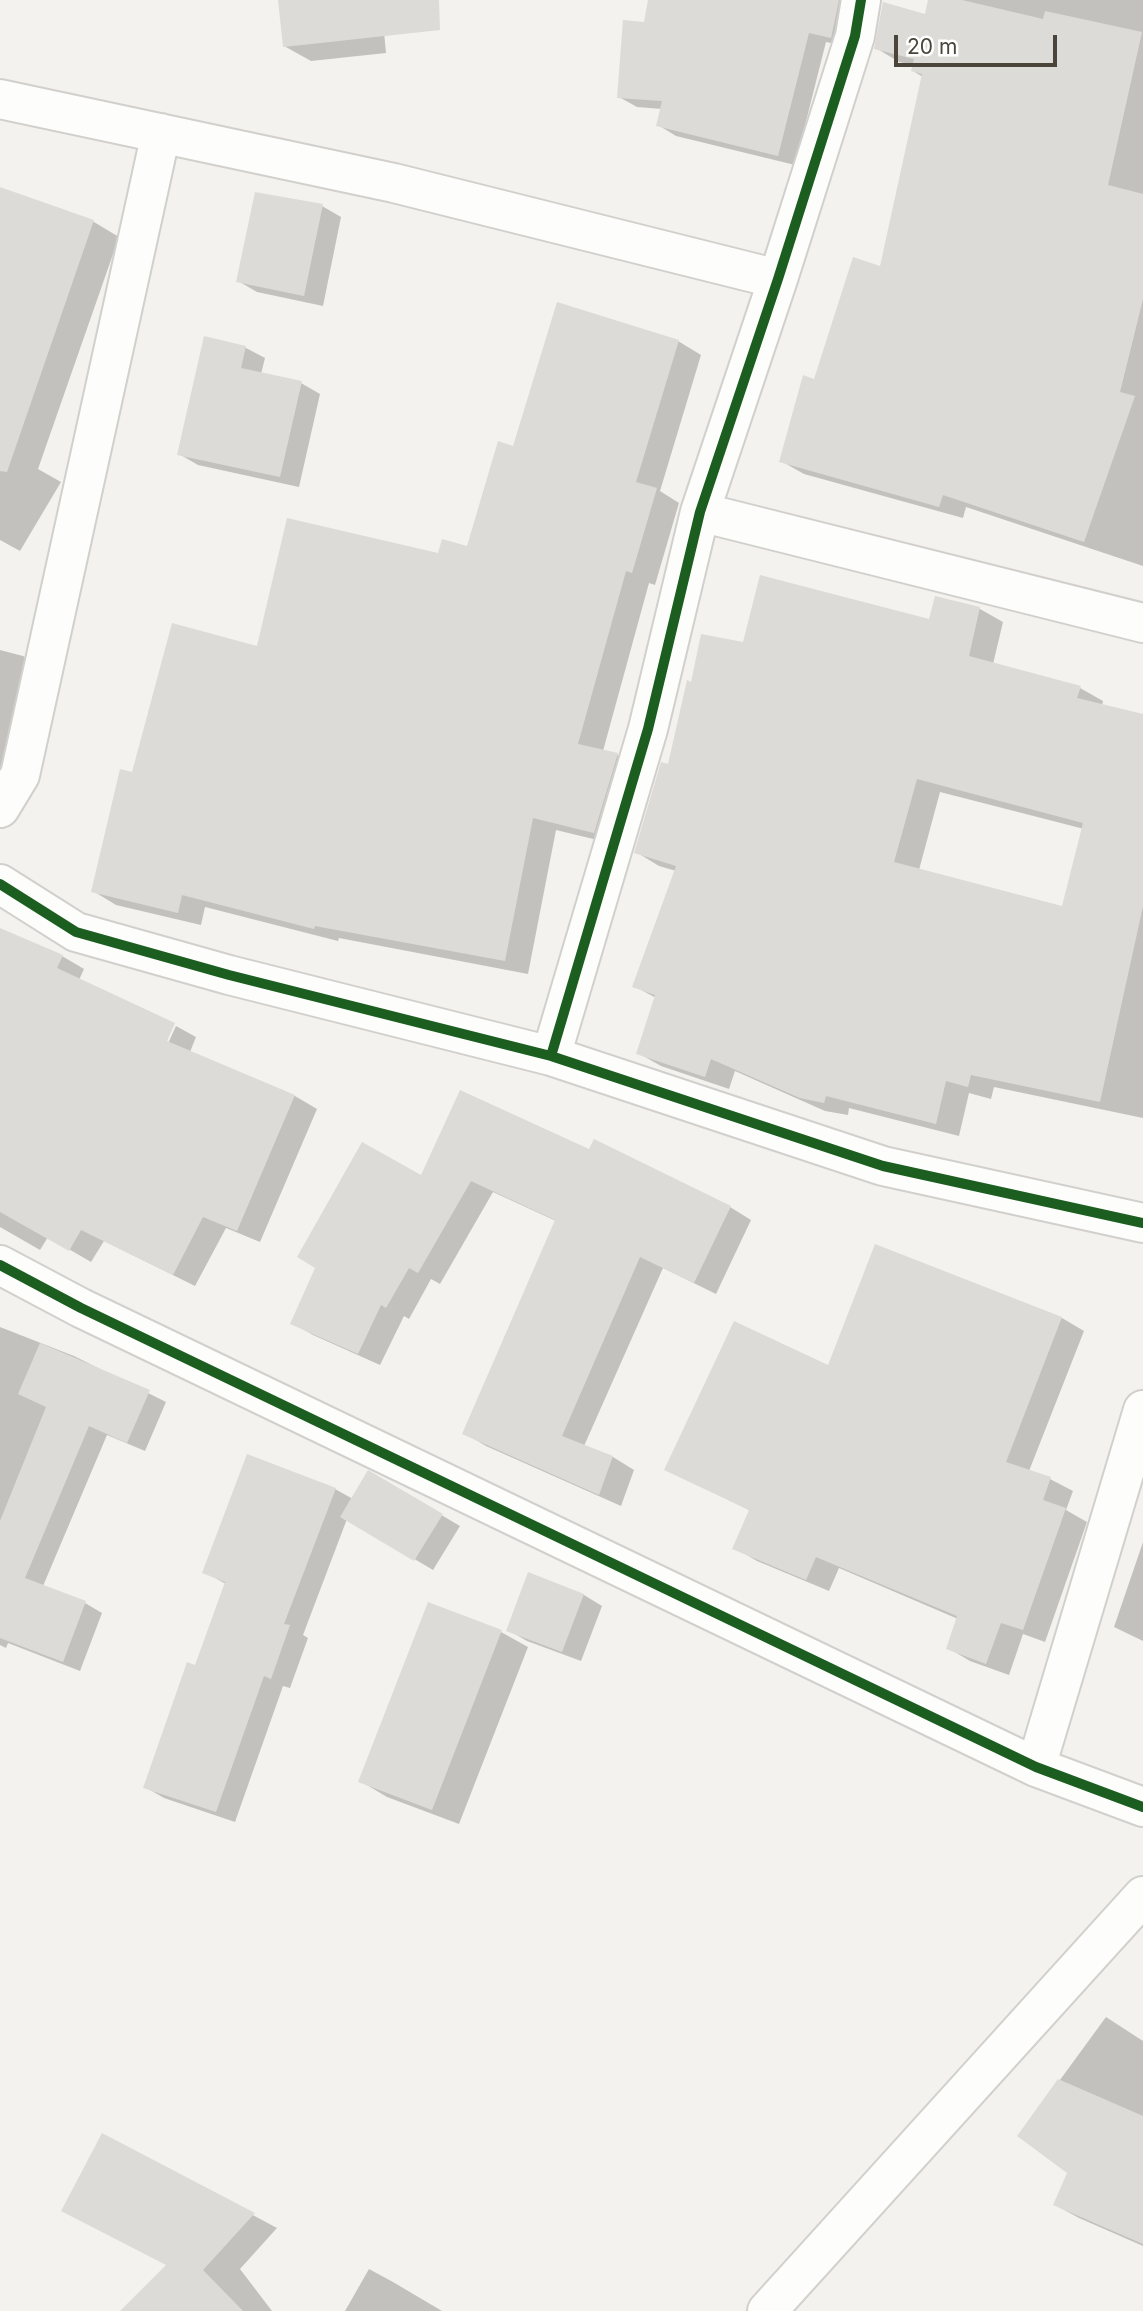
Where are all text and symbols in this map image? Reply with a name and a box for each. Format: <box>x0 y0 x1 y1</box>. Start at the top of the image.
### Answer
scale bar <box>898 21 1061 65</box>
text: 20 m <box>907 34 957 59</box>

